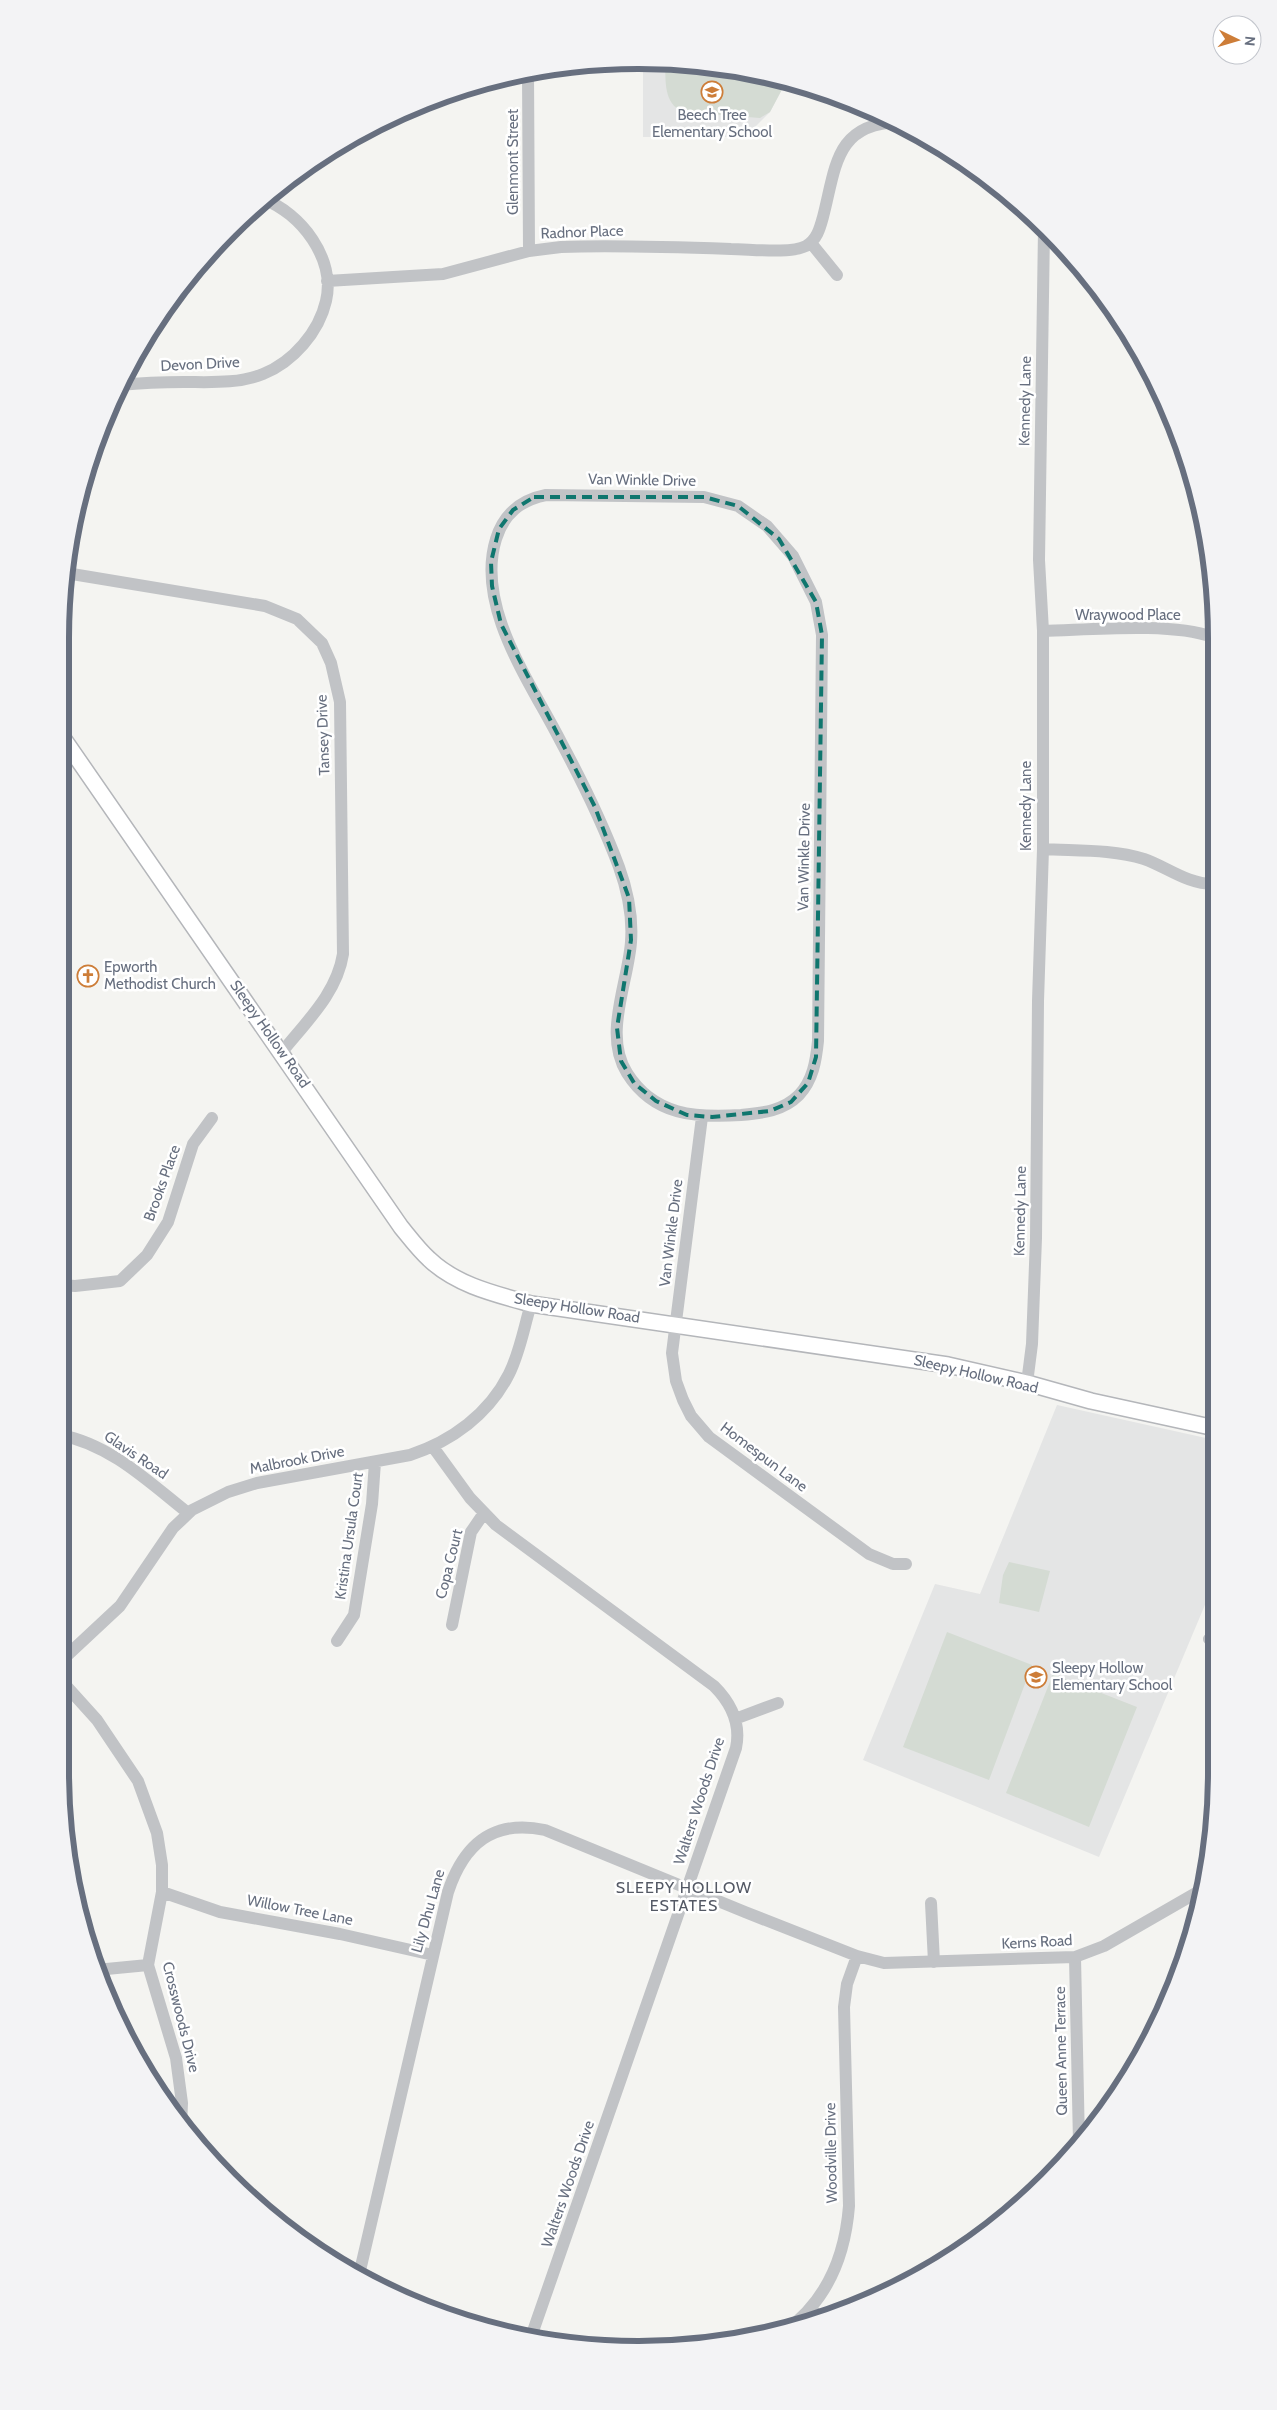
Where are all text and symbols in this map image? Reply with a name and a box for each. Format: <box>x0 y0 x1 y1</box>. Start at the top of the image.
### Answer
north arrow <box>1212 15 1262 65</box>
text: N <box>1241 35 1259 47</box>
school or university icon: Beech Tree Elementary School <box>700 80 724 104</box>
place label: Beech Tree Elementary School <box>652 106 773 141</box>
street label: Glenmont Street <box>504 109 522 215</box>
street label: Radnor Place <box>540 222 624 242</box>
street label: Devon Drive <box>160 353 240 375</box>
street label: Kennedy Lane <box>1015 355 1035 446</box>
street label: Van Winkle Drive <box>588 470 697 490</box>
street label: Wraywood Place <box>1075 606 1181 624</box>
street label: Tansey Drive <box>313 694 333 776</box>
street label: Kennedy Lane <box>1017 761 1035 851</box>
street label: Van Winkle Drive <box>794 802 814 911</box>
place label: Epworth Methodist Church <box>104 958 216 993</box>
church icon: Epworth Methodist Church <box>76 964 100 988</box>
street label: Sleepy Hollow Road <box>226 977 314 1091</box>
street label: Brooks Place <box>140 1142 184 1224</box>
street label: Kennedy Lane <box>1010 1165 1030 1256</box>
street label: Van Winkle Drive <box>655 1178 687 1288</box>
street label: Sleepy Hollow Road <box>513 1289 641 1327</box>
street label: Sleepy Hollow Road <box>912 1351 1040 1397</box>
street label: Homespun Lane <box>717 1418 811 1496</box>
street label: Glavis Road <box>101 1427 171 1483</box>
street label: Malbrook Drive <box>248 1442 346 1478</box>
street label: Kristina Ursula Court <box>331 1471 367 1601</box>
street label: Copa Court <box>432 1527 466 1601</box>
place label: Sleepy Hollow Elementary School <box>1052 1659 1173 1694</box>
school or university icon: Sleepy Hollow Elementary School <box>1024 1665 1048 1689</box>
street label: Walters Woods Drive <box>670 1735 728 1867</box>
street label: Lily Dhu Lane <box>407 1867 449 1955</box>
district label: SLEEPY HOLLOW ESTATES <box>616 1878 752 1915</box>
street label: Willow Tree Lane <box>246 1891 355 1929</box>
street label: Kerns Road <box>1001 1931 1073 1953</box>
street label: Crosswoods Drive <box>159 1960 204 2074</box>
street label: Queen Anne Terrace <box>1051 1986 1071 2116</box>
street label: Woodville Drive <box>821 2102 841 2204</box>
street label: Walters Woods Drive <box>538 2118 598 2250</box>

